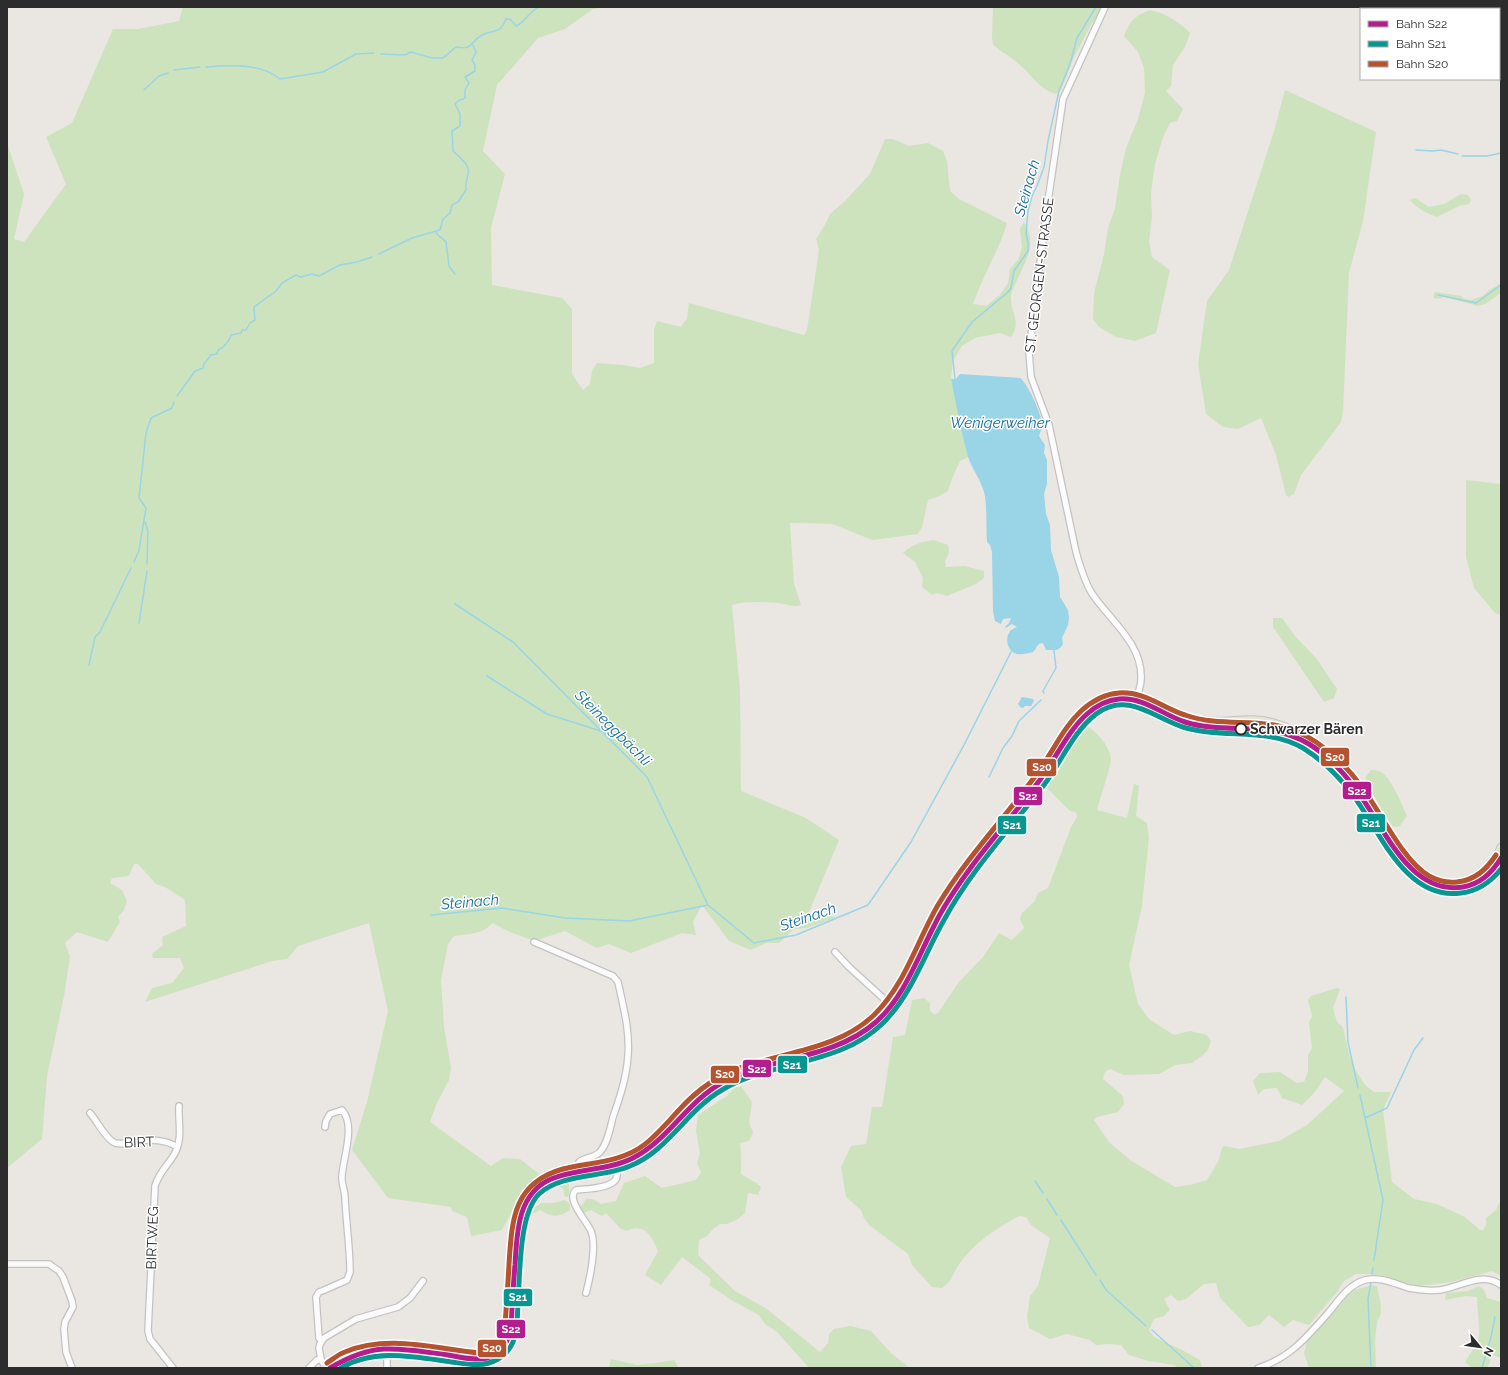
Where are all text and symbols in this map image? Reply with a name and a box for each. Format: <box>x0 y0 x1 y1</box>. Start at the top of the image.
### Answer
legend <box>1360 8 1500 80</box>
text: Bahn S22 <box>1396 17 1447 31</box>
text: Bahn S21 <box>1396 37 1446 51</box>
text: Bahn S20 <box>1396 57 1448 71</box>
water label: Steinach <box>1010 158 1044 219</box>
street label: ST. GEORGEN-STRASSE <box>1022 196 1056 354</box>
water label: Wenigerweiher <box>950 414 1051 432</box>
water label: Steineggbächli <box>571 686 655 770</box>
place label: Schwarzer Bären <box>1250 721 1363 737</box>
marker: Schwarzer Bären <box>1234 722 1248 736</box>
line badge: S20 <box>1320 747 1350 767</box>
text: S20 <box>1325 751 1345 764</box>
line badge: S20 <box>1026 758 1057 777</box>
text: S20 <box>1032 761 1052 774</box>
line badge: S22 <box>1342 781 1372 800</box>
text: S22 <box>1347 785 1367 798</box>
line badge: S22 <box>1013 786 1043 806</box>
text: S22 <box>1018 790 1038 803</box>
line badge: S21 <box>1356 813 1386 833</box>
line badge: S21 <box>997 815 1027 835</box>
text: S21 <box>1362 817 1381 830</box>
text: S21 <box>1003 819 1022 832</box>
water label: Steinach <box>439 890 500 914</box>
water label: Steinach <box>777 899 838 935</box>
line badge: S21 <box>777 1055 808 1074</box>
line badge: S22 <box>742 1059 772 1078</box>
text: S21 <box>783 1059 802 1072</box>
text: S22 <box>747 1063 767 1076</box>
line badge: S20 <box>710 1065 740 1084</box>
text: S20 <box>715 1068 735 1081</box>
street label: BIRT <box>124 1133 155 1151</box>
street label: BIRTWEG <box>143 1206 161 1270</box>
line badge: S21 <box>503 1288 533 1307</box>
text: S21 <box>509 1291 528 1304</box>
line badge: S22 <box>496 1319 526 1339</box>
text: S22 <box>501 1323 521 1336</box>
north arrow <box>1460 1327 1500 1367</box>
line badge: S20 <box>477 1339 507 1358</box>
text: S20 <box>482 1342 502 1355</box>
text: N <box>1481 1345 1496 1358</box>

